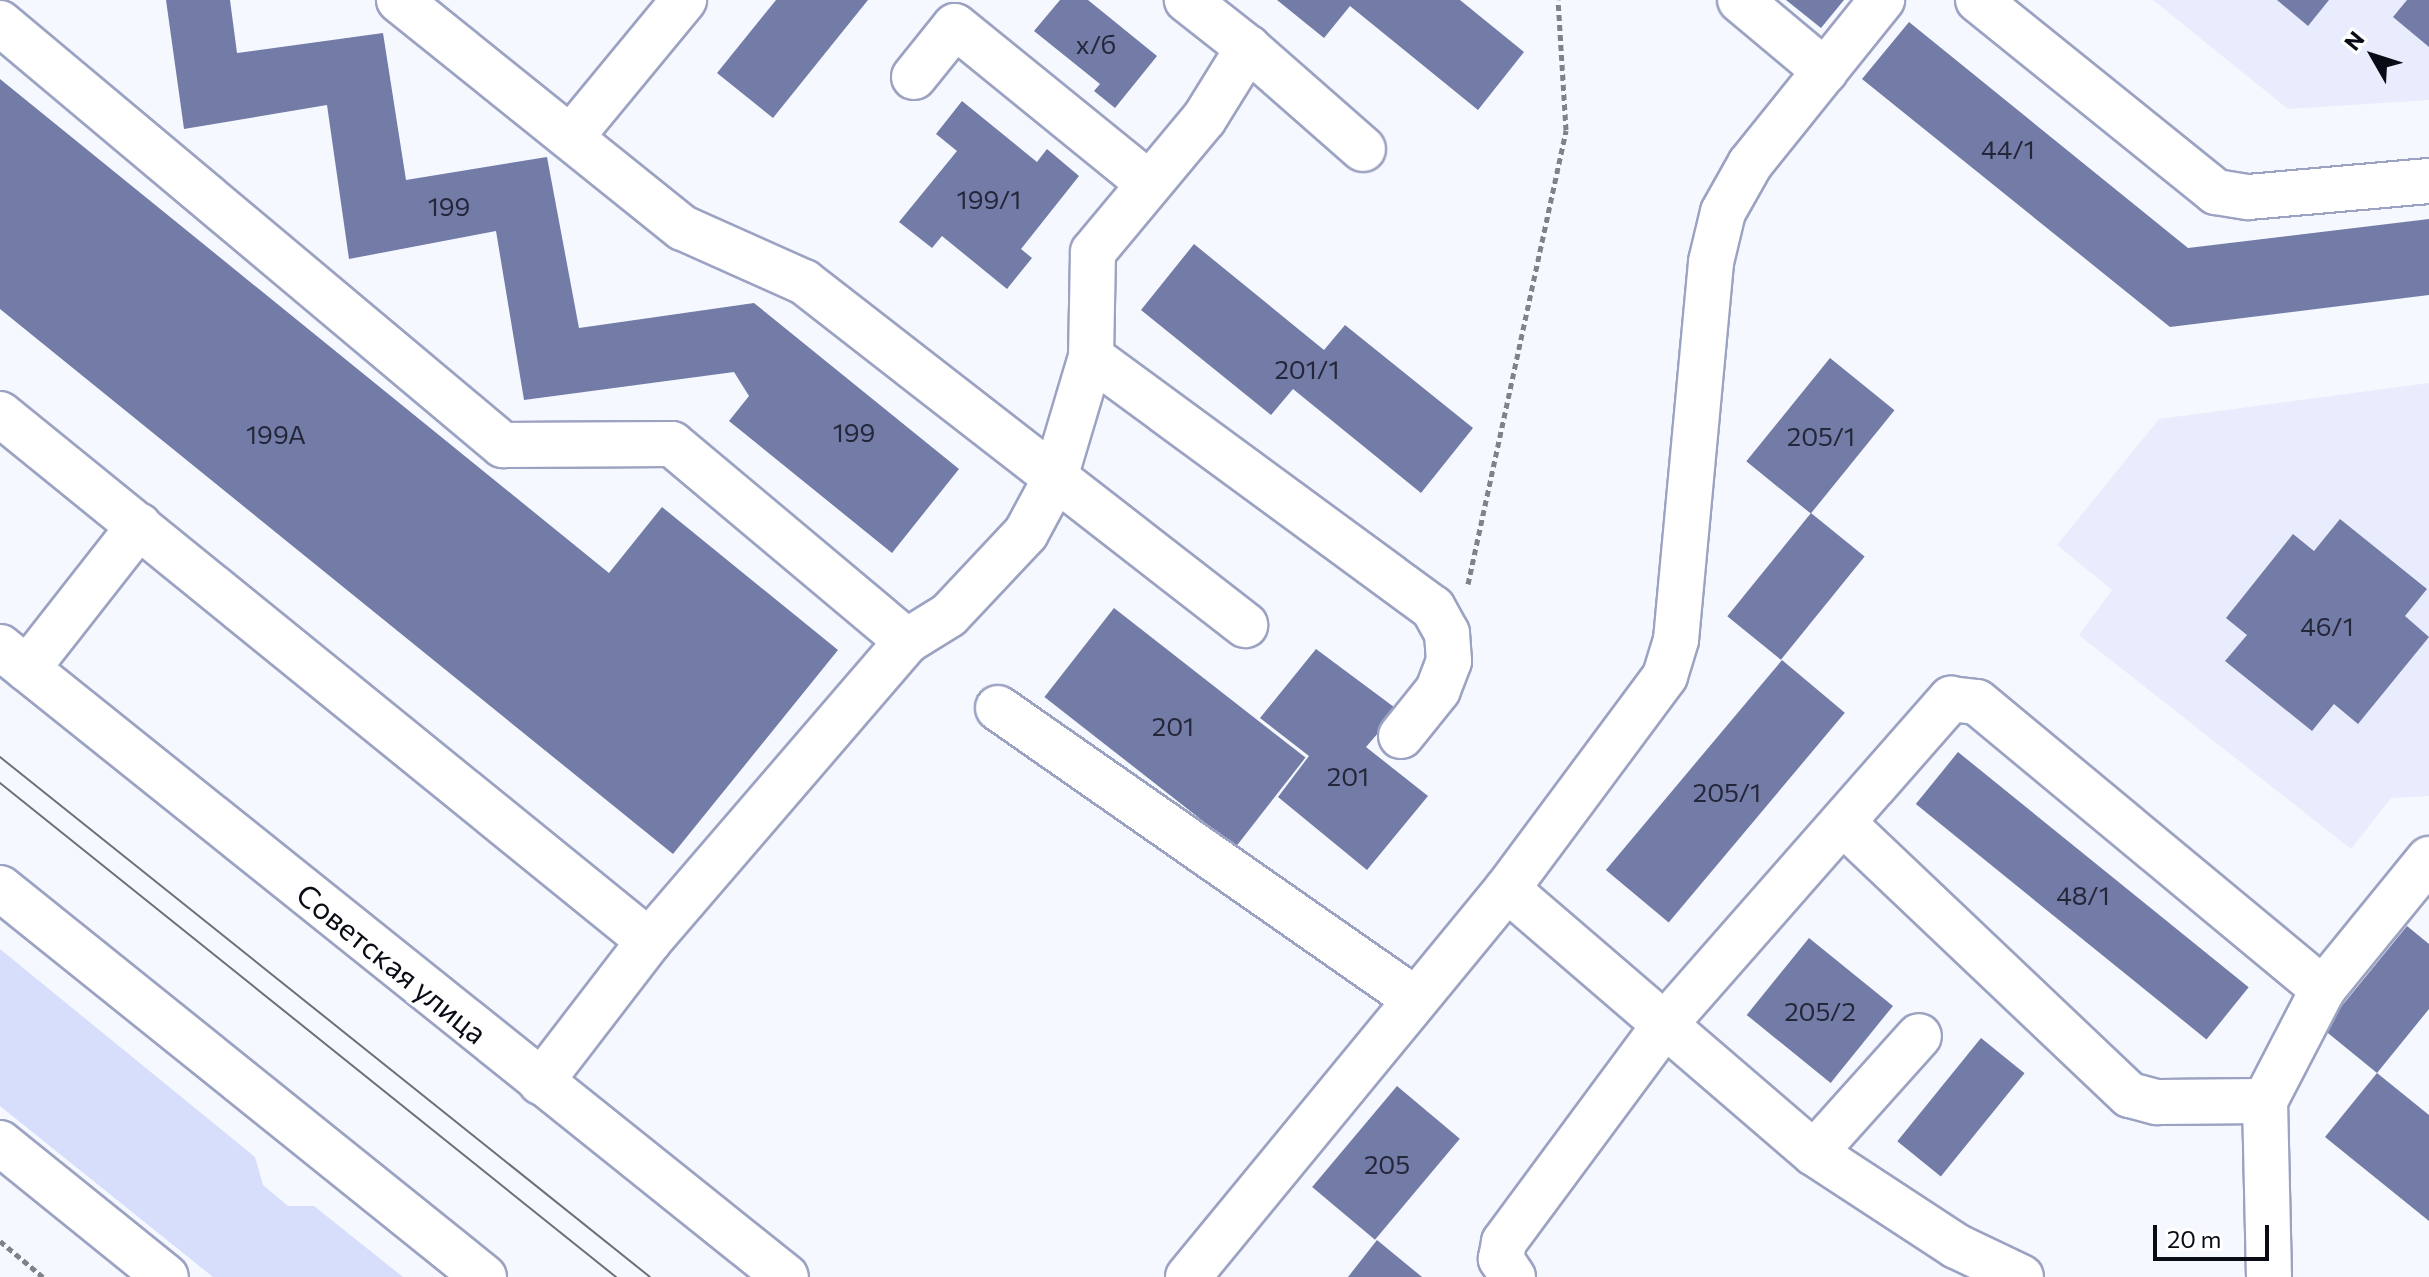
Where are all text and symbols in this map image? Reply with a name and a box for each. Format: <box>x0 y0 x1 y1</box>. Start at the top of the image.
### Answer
north arrow <box>2333 16 2413 96</box>
text: N <box>2338 26 2370 55</box>
house number: х/б <box>1076 28 1116 60</box>
house number: 44/1 <box>1981 133 2035 165</box>
house number: 199/1 <box>957 183 1021 215</box>
house number: 199 <box>428 190 470 222</box>
house number: 201/1 <box>1274 353 1340 385</box>
house number: 199 <box>833 416 875 448</box>
house number: 199А <box>246 418 306 450</box>
house number: 205/1 <box>1787 420 1855 452</box>
house number: 46/1 <box>2300 610 2354 642</box>
house number: 201 <box>1152 710 1194 742</box>
house number: 201 <box>1327 760 1369 792</box>
house number: 205/1 <box>1693 776 1761 808</box>
street label: Советская улица <box>290 875 494 1051</box>
house number: 48/1 <box>2056 879 2110 911</box>
house number: 205/2 <box>1784 995 1856 1027</box>
house number: 205 <box>1364 1148 1410 1180</box>
scale bar <box>2157 1209 2273 1259</box>
text: 20 m <box>2167 1224 2221 1253</box>

